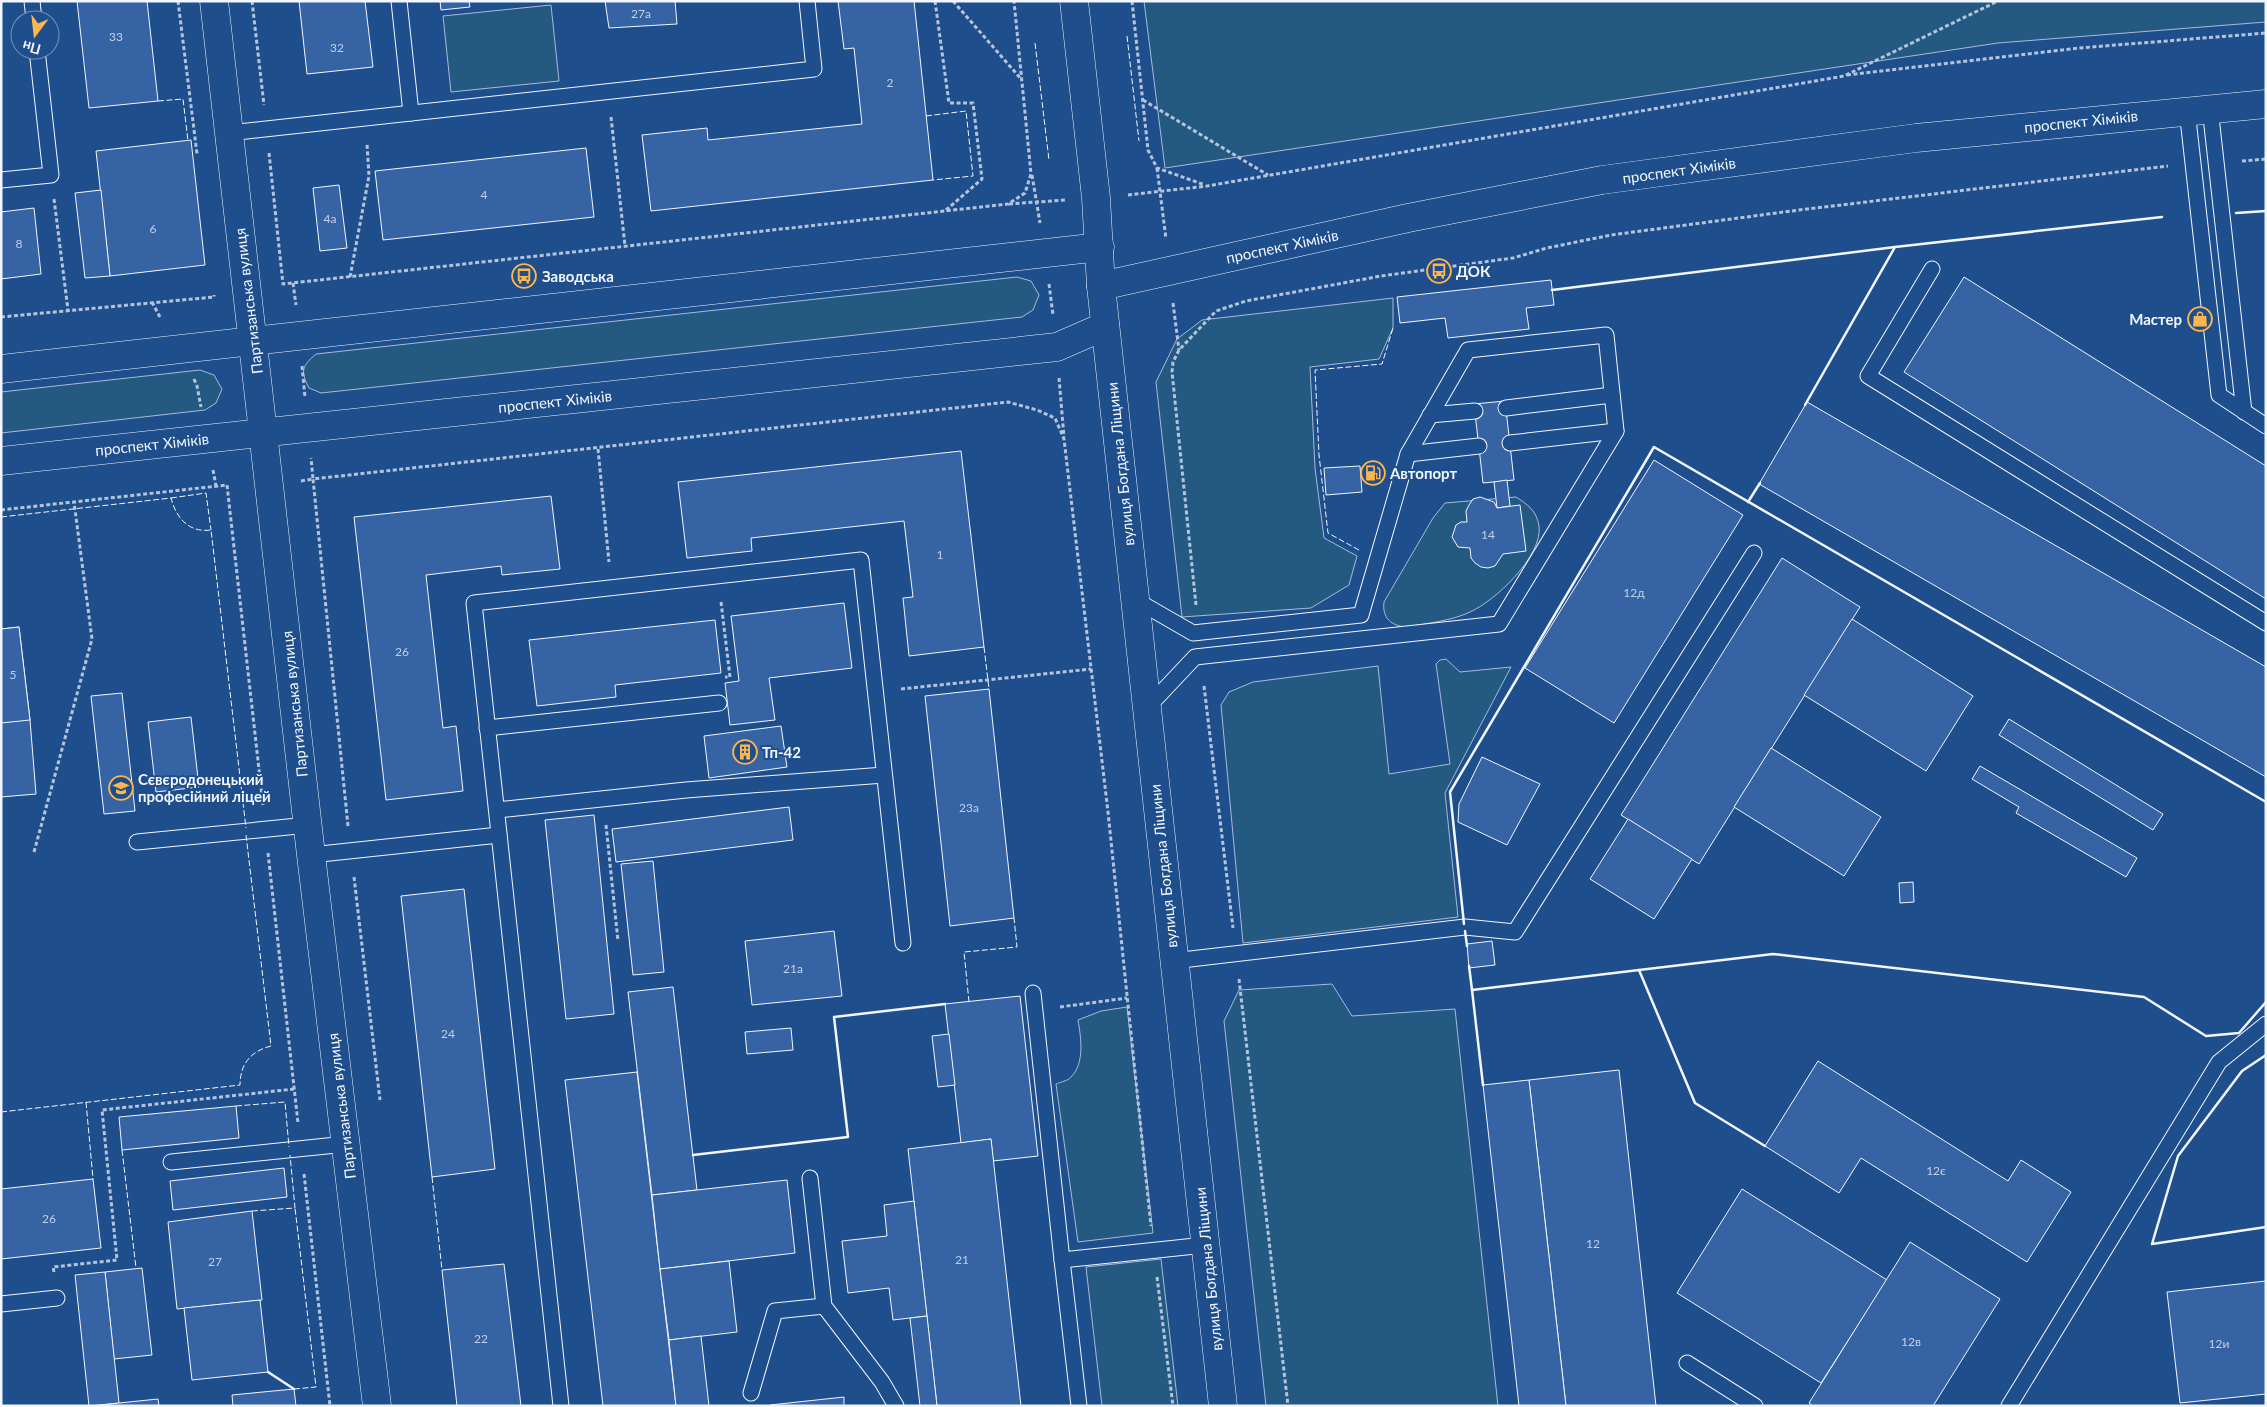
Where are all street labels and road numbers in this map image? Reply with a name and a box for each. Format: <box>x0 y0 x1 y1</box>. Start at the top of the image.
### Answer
street label: проспект Хіміків <box>2023 106 2139 136</box>
street label: проспект Хіміків <box>1621 153 1737 187</box>
street label: проспект Хіміків <box>1224 225 1340 267</box>
street label: Партизанська вулиця <box>230 227 266 375</box>
street label: вулиця Богдана Ліщини <box>1102 381 1138 547</box>
street label: проспект Хіміків <box>497 386 613 416</box>
street label: проспект Хіміків <box>94 429 210 459</box>
street label: Партизанська вулиця <box>277 630 311 778</box>
street label: вулиця Богдана Ліщини <box>1145 783 1181 949</box>
street label: Партизанська вулиця <box>323 1032 359 1180</box>
street label: вулиця Богдана Ліщини <box>1190 1186 1226 1352</box>

